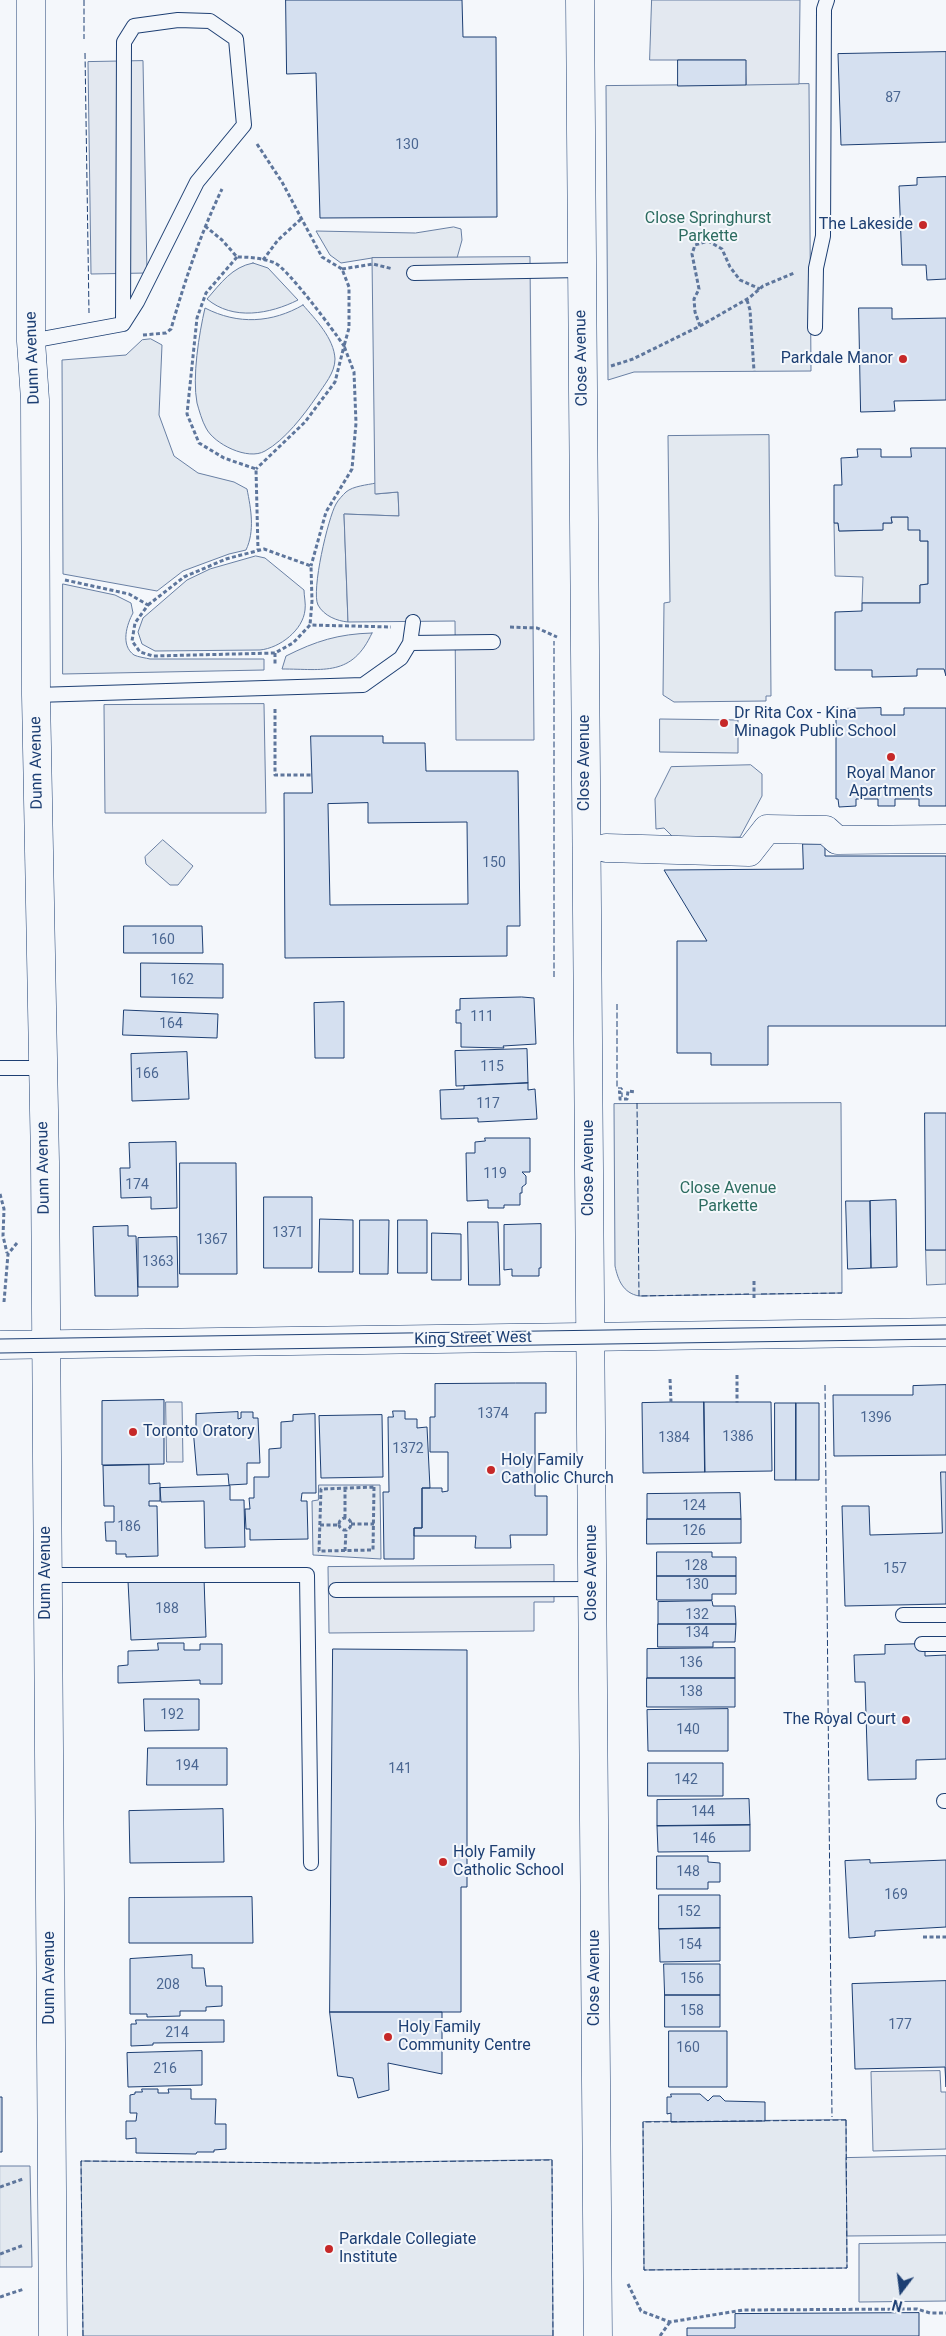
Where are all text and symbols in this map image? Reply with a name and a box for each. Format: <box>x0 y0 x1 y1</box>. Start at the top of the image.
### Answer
house number: 87 <box>885 90 901 106</box>
house number: 130 <box>395 137 419 153</box>
park label: Close Springhurst Parkette <box>645 209 771 247</box>
place label: The Lakeside <box>819 215 913 235</box>
marker: The Lakeside <box>917 219 929 231</box>
street label: Close Avenue <box>572 310 592 406</box>
street label: Dunn Avenue <box>22 311 44 405</box>
place label: Parkdale Manor <box>781 349 893 369</box>
marker: Parkdale Manor <box>897 353 909 365</box>
place label: Dr Rita Cox - Kina Minagok Public School <box>734 704 896 742</box>
street label: Close Avenue <box>575 715 595 811</box>
street label: Dunn Avenue <box>27 716 47 810</box>
marker: Dr Rita Cox - Kina Minagok Public School <box>718 717 730 729</box>
marker: Royal Manor Apartments <box>885 751 897 763</box>
place label: Royal Manor Apartments <box>847 764 935 802</box>
house number: 150 <box>482 855 506 871</box>
house number: 160 <box>151 932 175 948</box>
house number: 162 <box>170 972 194 988</box>
house number: 111 <box>470 1009 494 1025</box>
house number: 164 <box>159 1016 183 1032</box>
house number: 115 <box>480 1059 504 1075</box>
house number: 166 <box>135 1066 159 1082</box>
house number: 117 <box>476 1096 500 1112</box>
street label: Close Avenue <box>579 1120 599 1216</box>
street label: Dunn Avenue <box>34 1121 54 1215</box>
house number: 119 <box>483 1166 507 1182</box>
house number: 174 <box>125 1177 149 1193</box>
park label: Close Avenue Parkette <box>680 1179 776 1217</box>
house number: 1371 <box>272 1225 304 1241</box>
house number: 1367 <box>196 1232 228 1248</box>
house number: 1363 <box>142 1254 174 1270</box>
street label: King Street West <box>414 1328 532 1350</box>
house number: 1374 <box>477 1406 509 1422</box>
house number: 1396 <box>860 1410 892 1426</box>
place label: Toronto Oratory <box>143 1422 254 1442</box>
marker: Toronto Oratory <box>127 1426 139 1438</box>
house number: 1386 <box>722 1429 754 1445</box>
house number: 1384 <box>658 1430 690 1446</box>
house number: 1372 <box>392 1441 424 1457</box>
place label: Holy Family Catholic Church <box>501 1451 614 1489</box>
marker: Holy Family Catholic Church <box>485 1464 497 1476</box>
house number: 124 <box>682 1498 706 1514</box>
house number: 186 <box>117 1519 141 1535</box>
house number: 126 <box>682 1523 706 1539</box>
street label: Close Avenue <box>582 1525 602 1621</box>
street label: Dunn Avenue <box>36 1526 56 1620</box>
house number: 128 <box>684 1558 708 1574</box>
house number: 157 <box>883 1561 907 1577</box>
house number: 130 <box>685 1577 709 1593</box>
house number: 188 <box>155 1601 179 1617</box>
house number: 132 <box>685 1607 709 1623</box>
house number: 134 <box>685 1625 709 1641</box>
house number: 136 <box>679 1655 703 1671</box>
house number: 138 <box>679 1684 703 1700</box>
house number: 192 <box>160 1707 184 1723</box>
place label: The Royal Court <box>783 1710 896 1730</box>
marker: The Royal Court <box>900 1714 912 1726</box>
house number: 140 <box>676 1722 700 1738</box>
house number: 194 <box>175 1758 199 1774</box>
house number: 141 <box>388 1761 412 1777</box>
house number: 142 <box>674 1772 698 1788</box>
house number: 144 <box>691 1804 715 1820</box>
house number: 146 <box>692 1831 716 1847</box>
place label: Holy Family Catholic School <box>453 1843 564 1881</box>
marker: Holy Family Catholic School <box>437 1856 449 1868</box>
house number: 148 <box>676 1864 700 1880</box>
house number: 169 <box>884 1887 908 1903</box>
house number: 152 <box>677 1904 701 1920</box>
street label: Close Avenue <box>585 1930 605 2026</box>
street label: Dunn Avenue <box>40 1931 60 2025</box>
house number: 154 <box>678 1937 702 1953</box>
house number: 156 <box>680 1971 704 1987</box>
house number: 208 <box>156 1977 180 1993</box>
house number: 158 <box>680 2003 704 2019</box>
house number: 177 <box>888 2017 912 2033</box>
place label: Holy Family Community Centre <box>398 2018 531 2056</box>
house number: 214 <box>165 2025 189 2041</box>
marker: Holy Family Community Centre <box>382 2031 394 2043</box>
house number: 160 <box>676 2040 700 2056</box>
house number: 216 <box>153 2061 177 2077</box>
place label: Parkdale Collegiate Institute <box>339 2230 476 2268</box>
marker: Parkdale Collegiate Institute <box>323 2243 335 2255</box>
north arrow <box>876 2266 926 2316</box>
text: N <box>890 2296 904 2314</box>

